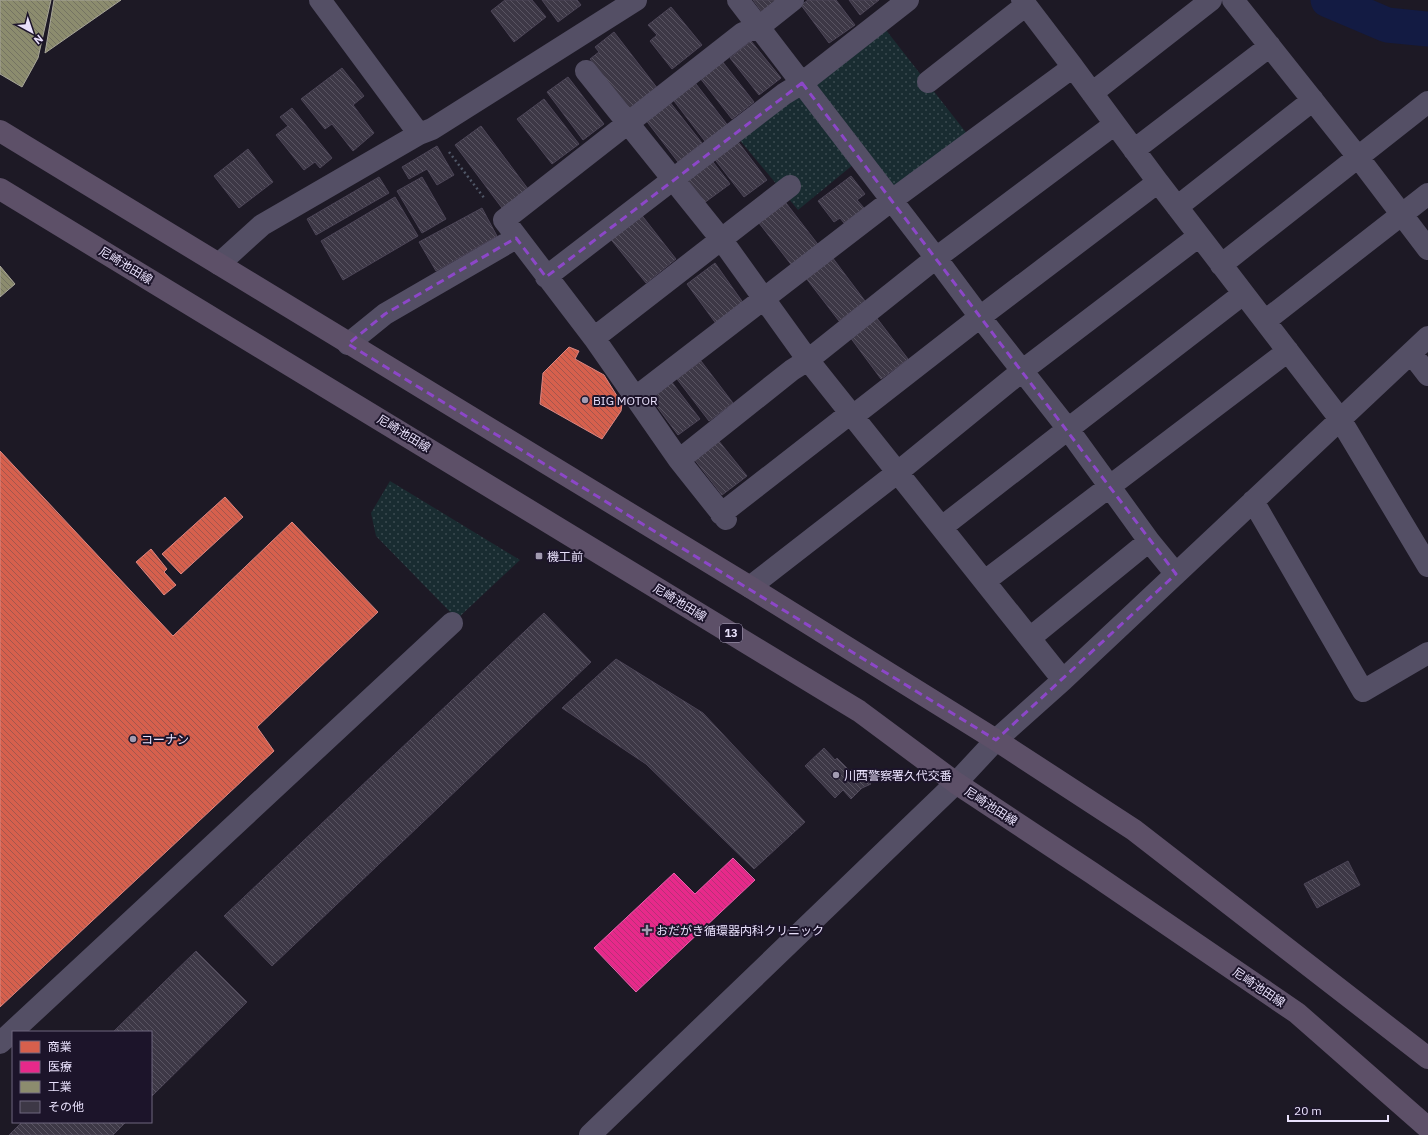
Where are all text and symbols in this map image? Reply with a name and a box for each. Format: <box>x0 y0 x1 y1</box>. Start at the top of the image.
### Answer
north arrow <box>12 12 52 52</box>
text: N <box>31 32 46 48</box>
street label: 尼崎池田線 <box>96 243 156 287</box>
place label: BIG MOTOR <box>593 393 658 408</box>
marker: BIG MOTOR <box>580 395 590 405</box>
street label: 尼崎池田線 <box>374 411 434 455</box>
place label: 機工前 <box>547 549 583 564</box>
marker: 機工前 <box>534 551 544 561</box>
street label: 尼崎池田線 <box>650 580 710 624</box>
road number: 13 <box>720 624 742 642</box>
place label: コーナン <box>141 732 189 747</box>
marker: コーナン <box>128 734 138 744</box>
place label: 川西警察署久代交番 <box>844 768 952 783</box>
marker: 川西警察署久代交番 <box>831 770 841 780</box>
street label: 尼崎池田線 <box>962 783 1020 829</box>
place label: おだがき循環器内科クリニック <box>656 923 824 938</box>
marker: おだがき循環器内科クリニック <box>641 924 653 936</box>
street label: 尼崎池田線 <box>1230 964 1288 1010</box>
legend <box>12 1031 152 1123</box>
text: 商業 <box>48 1039 72 1054</box>
text: 医療 <box>48 1059 72 1074</box>
text: 工業 <box>48 1079 72 1094</box>
scale bar <box>1288 1097 1388 1123</box>
text: その他 <box>48 1099 84 1114</box>
text: 20 m <box>1294 1103 1322 1118</box>

